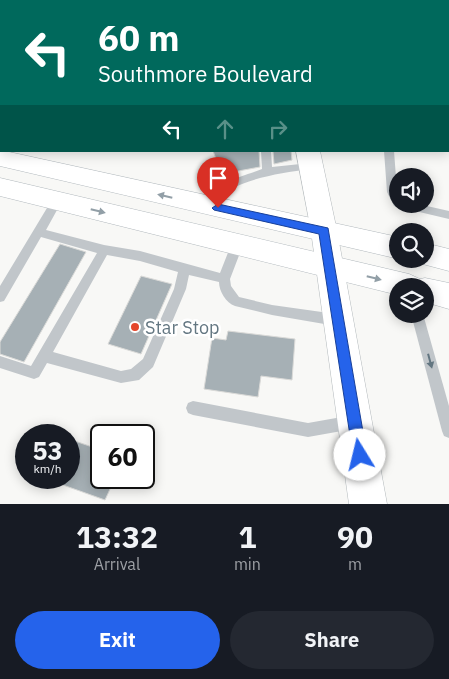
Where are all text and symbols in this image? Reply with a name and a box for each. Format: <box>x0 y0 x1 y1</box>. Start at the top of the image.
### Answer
text: 60 m <box>98 15 180 61</box>
icon: left <box>15 20 80 85</box>
text: Southmore Boulevard <box>98 59 313 88</box>
icon: left <box>158 115 186 143</box>
icon: ahead <box>211 115 239 143</box>
icon: right <box>264 115 292 143</box>
pin <box>197 157 239 208</box>
icon: arrive <box>204 164 232 192</box>
map controls <box>389 168 434 323</box>
button: sound <box>389 168 434 213</box>
one-way arrow <box>157 192 172 200</box>
one-way arrow <box>91 207 106 215</box>
button: search <box>389 223 434 268</box>
one-way arrow <box>366 274 381 282</box>
button: layers <box>389 278 434 323</box>
place label: Star Stop <box>145 316 219 339</box>
marker: Star Stop <box>129 321 141 333</box>
one-way arrow <box>426 353 434 368</box>
speed limit sign: 60 <box>90 424 155 489</box>
position arrow <box>333 428 385 480</box>
text: 53 <box>32 434 63 467</box>
text: km/h <box>33 461 62 476</box>
text: 13:32 <box>76 517 158 556</box>
text: 1 <box>238 517 256 556</box>
text: 90 <box>337 517 373 556</box>
text: Arrival <box>94 554 140 574</box>
text: min <box>234 554 261 574</box>
text: m <box>348 554 362 574</box>
button: Exit <box>15 611 220 669</box>
button: Share <box>230 611 434 669</box>

